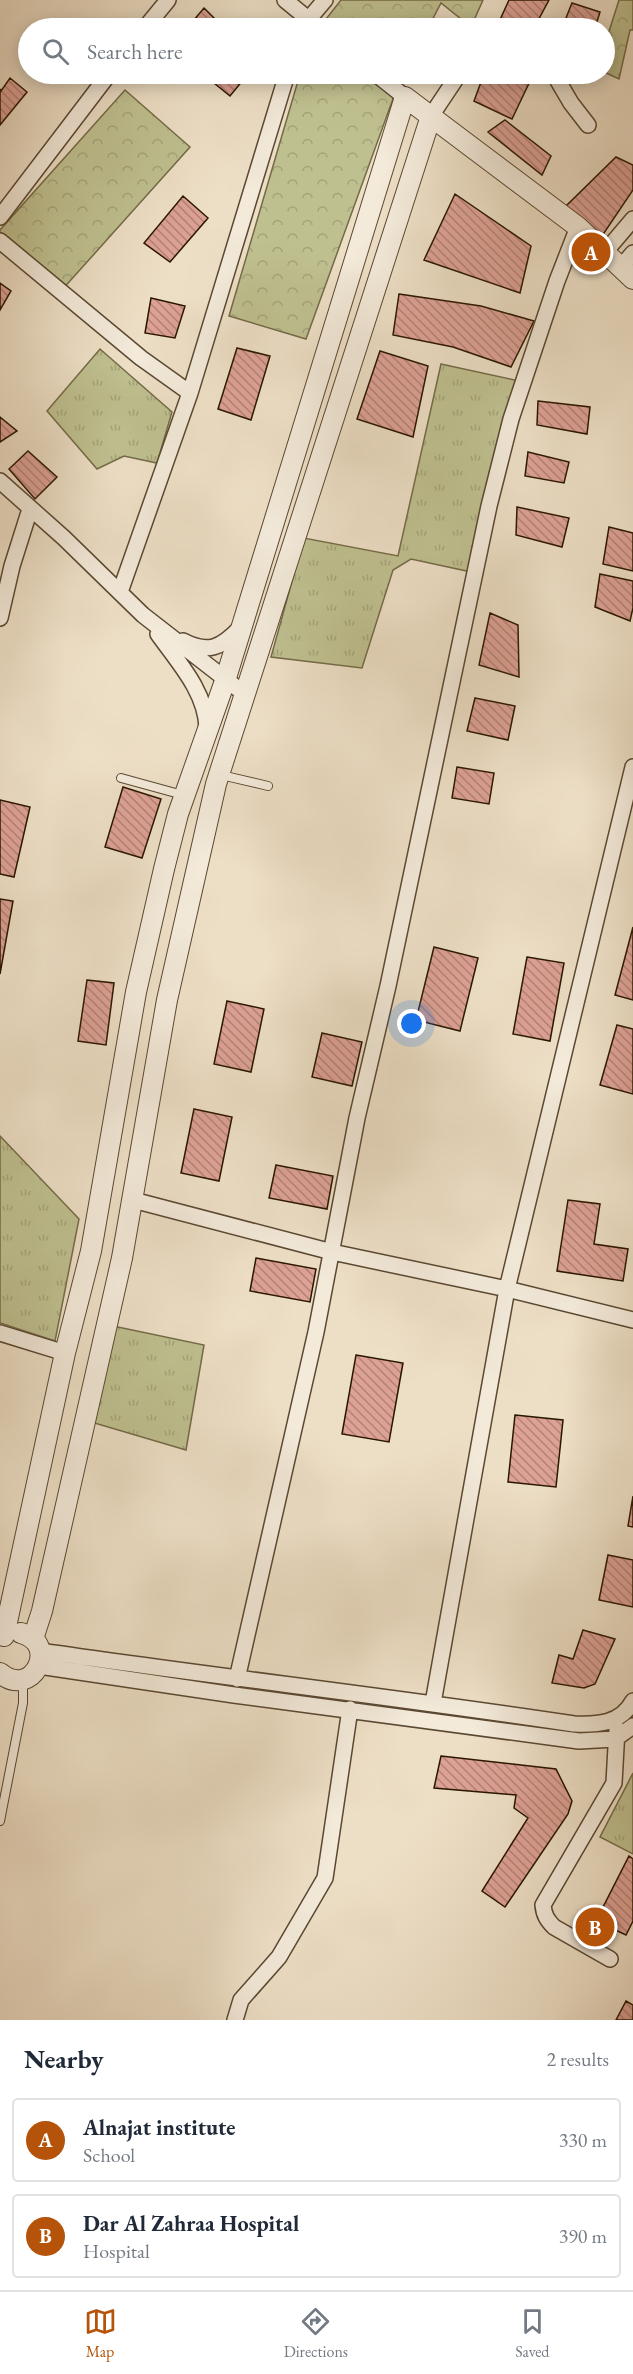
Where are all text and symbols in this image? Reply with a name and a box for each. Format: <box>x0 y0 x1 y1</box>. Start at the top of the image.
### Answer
search box <box>18 18 615 84</box>
icon: search <box>39 35 72 68</box>
text: Search here <box>87 37 182 66</box>
pin: A <box>572 230 610 274</box>
your location <box>397 1009 426 1038</box>
pin: B <box>576 1904 614 1950</box>
text: Nearby <box>24 2042 104 2076</box>
text: 2 results <box>546 2046 609 2072</box>
text: Alnajat institute <box>83 2113 236 2142</box>
text: A <box>38 2127 53 2153</box>
text: 330 m <box>559 2127 607 2153</box>
text: School <box>83 2142 135 2168</box>
text: Dar Al Zahraa Hospital <box>83 2209 299 2238</box>
text: B <box>39 2223 52 2249</box>
text: 390 m <box>559 2223 607 2249</box>
text: Hospital <box>83 2238 150 2264</box>
tab: Map <box>84 2305 117 2362</box>
tab: Directions <box>284 2305 348 2362</box>
tab: Saved <box>515 2305 549 2362</box>

